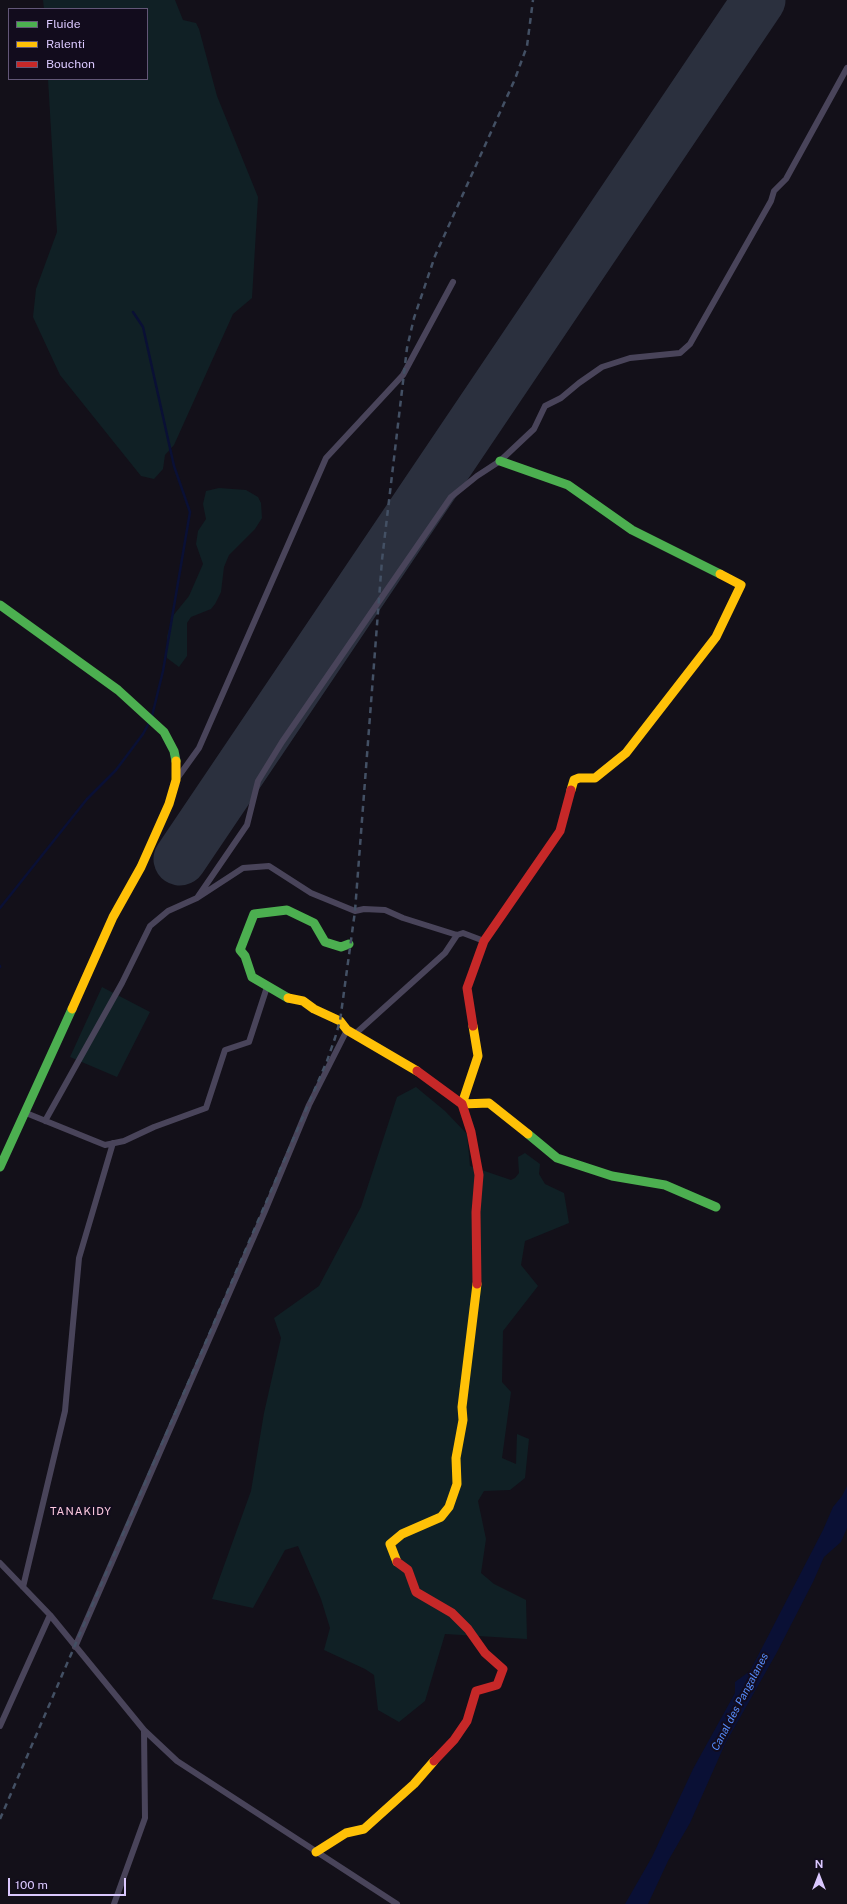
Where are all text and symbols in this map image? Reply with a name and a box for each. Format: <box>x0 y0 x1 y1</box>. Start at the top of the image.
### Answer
legend <box>8 8 148 80</box>
text: Fluide <box>46 17 81 31</box>
text: Ralenti <box>46 37 85 51</box>
text: Bouchon <box>46 57 95 71</box>
district label: TANAKIDY <box>50 1505 112 1519</box>
water label: Canal des Pangalanes <box>709 1651 771 1753</box>
north arrow <box>799 1856 839 1896</box>
text: N <box>815 1858 823 1870</box>
scale bar <box>10 1870 128 1896</box>
text: 100 m <box>15 1878 48 1892</box>

